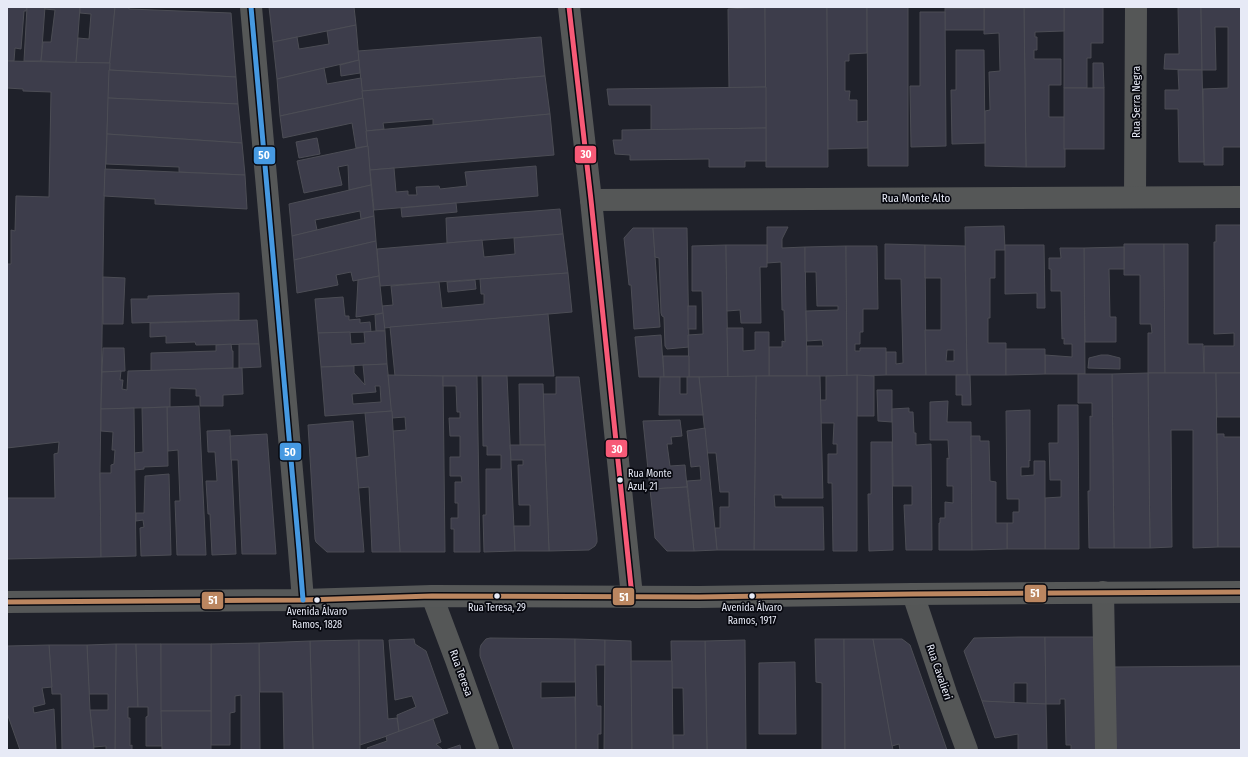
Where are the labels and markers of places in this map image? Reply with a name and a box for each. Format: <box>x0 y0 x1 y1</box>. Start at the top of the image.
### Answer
place label: Rua Monte Azul, 21 <box>628 468 672 493</box>
marker: Rua Monte Azul, 21 <box>615 475 625 485</box>
marker: Rua Teresa, 29 <box>492 591 502 601</box>
marker: Avenida Álvaro Ramos, 1917 <box>747 591 757 601</box>
marker: Avenida Álvaro Ramos, 1828 <box>312 595 322 605</box>
place label: Avenida Álvaro Ramos, 1917 <box>722 600 782 627</box>
place label: Rua Teresa, 29 <box>468 602 526 614</box>
place label: Avenida Álvaro Ramos, 1828 <box>287 604 347 631</box>

